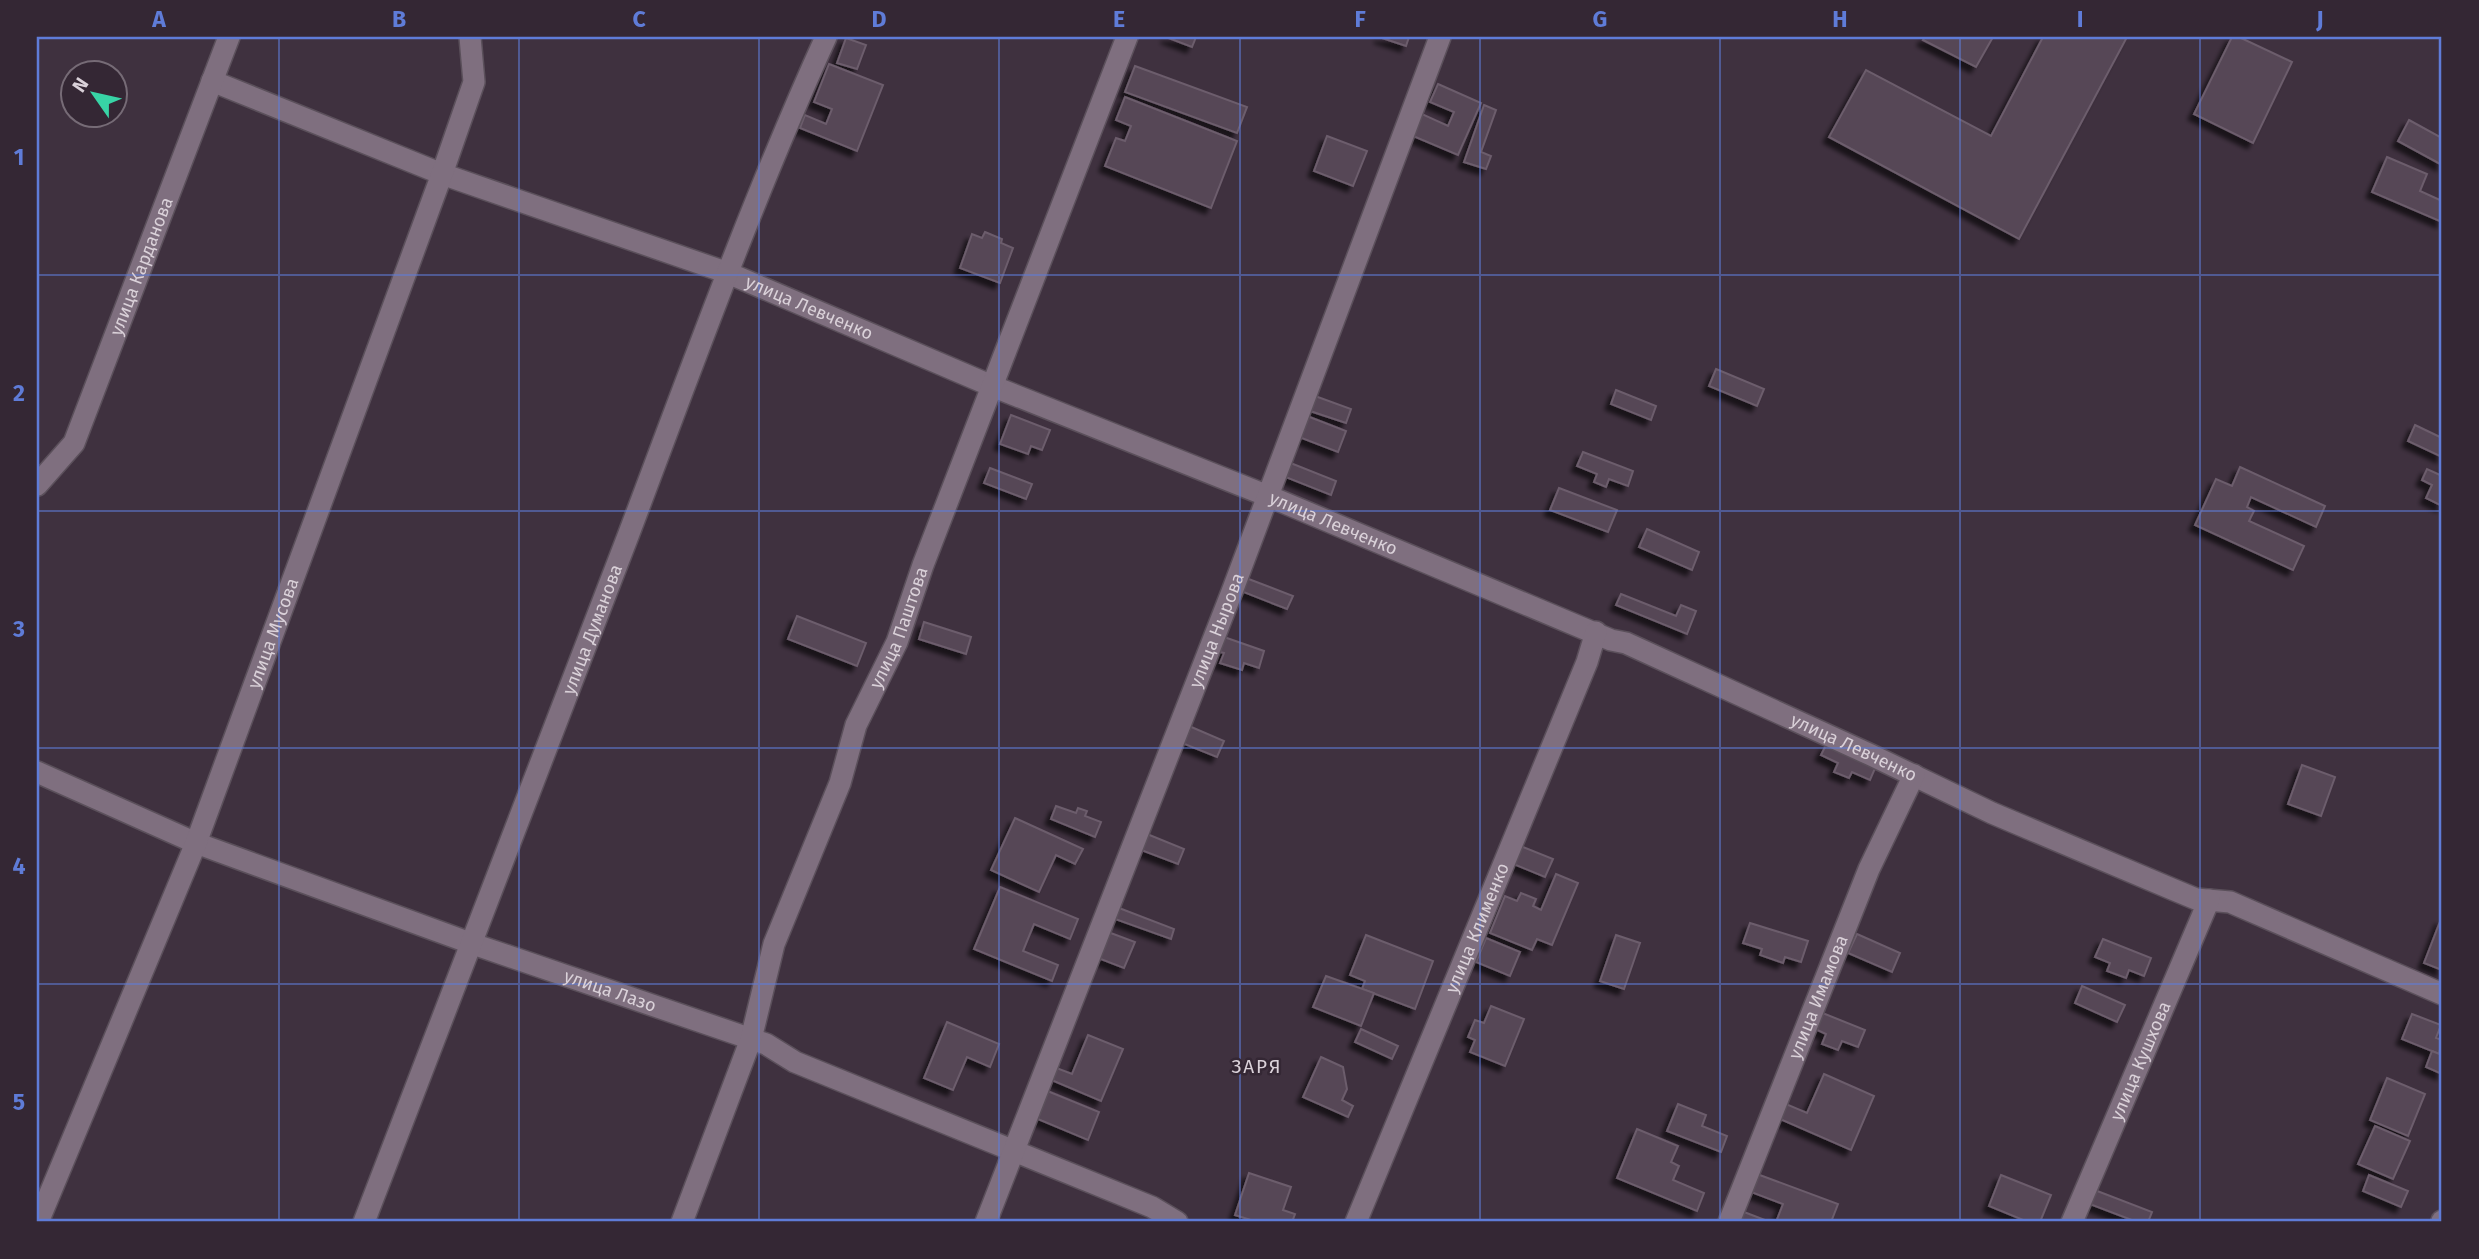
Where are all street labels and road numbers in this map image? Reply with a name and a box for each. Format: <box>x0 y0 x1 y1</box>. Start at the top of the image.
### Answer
street label: улица Карданова <box>105 194 178 339</box>
street label: улица Левченко <box>742 271 876 345</box>
street label: улица Левченко <box>1266 487 1401 560</box>
street label: улица Думанова <box>558 561 627 698</box>
street label: улица Паштова <box>865 564 933 692</box>
street label: улица Нырова <box>1185 570 1249 691</box>
street label: улица Мусова <box>243 575 303 692</box>
street label: улица Левченко <box>1787 709 1921 786</box>
street label: улица Клименко <box>1441 860 1514 996</box>
street label: улица Имамова <box>1784 932 1853 1062</box>
street label: улица Лазо <box>561 965 659 1017</box>
street label: улица Кушхова <box>2105 998 2176 1124</box>

